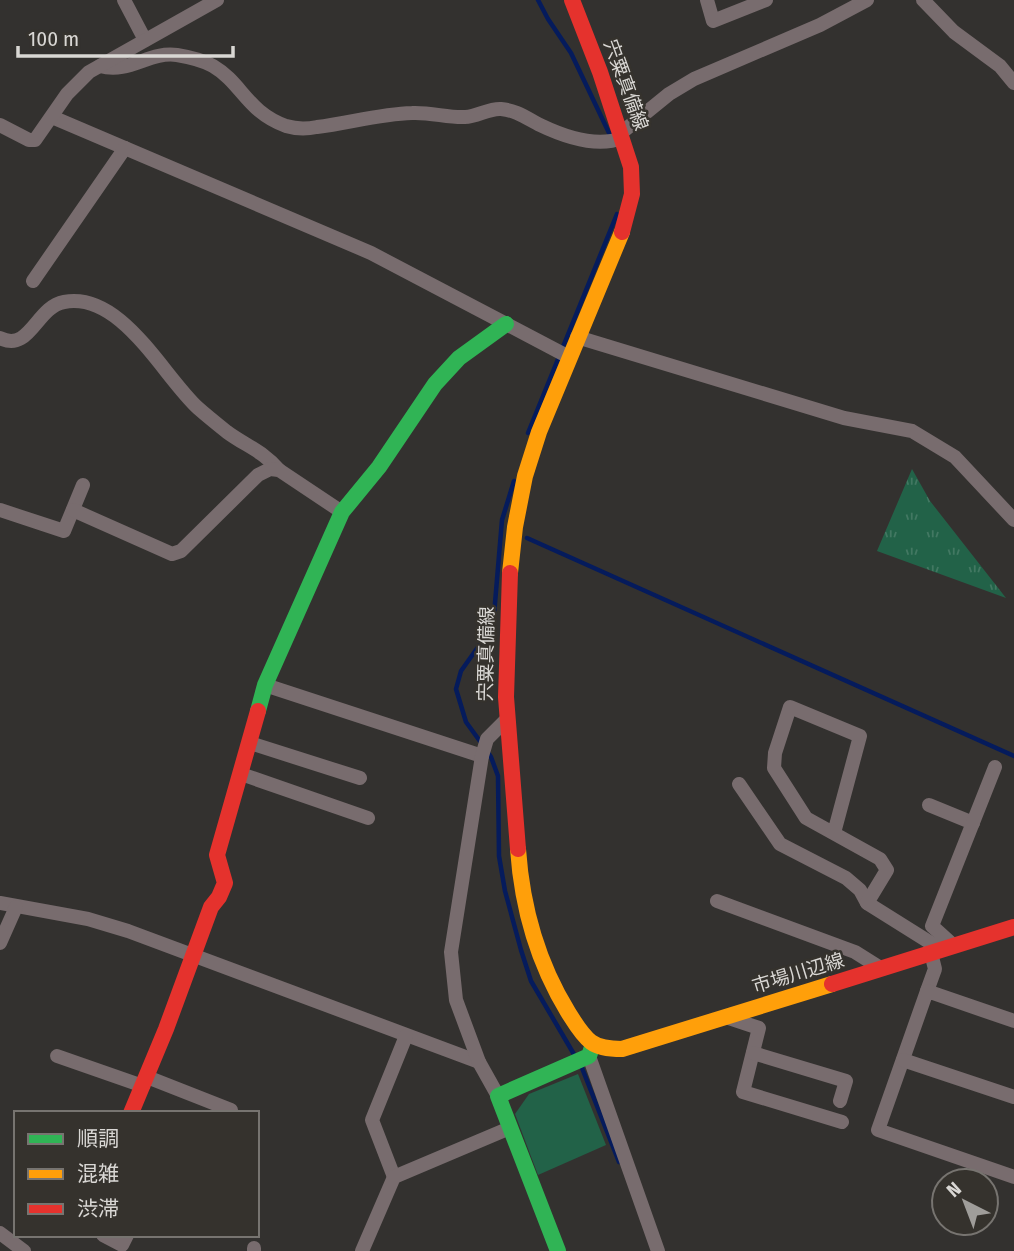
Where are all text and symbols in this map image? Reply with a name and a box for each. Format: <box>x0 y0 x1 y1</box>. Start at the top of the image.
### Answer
scale bar <box>18 14 233 58</box>
text: 100 m <box>28 26 79 52</box>
street label: 宍粟真備線 <box>599 36 653 134</box>
street label: 宍粟真備線 <box>474 606 498 702</box>
street label: 市場川辺線 <box>749 948 847 998</box>
legend <box>14 1111 259 1237</box>
text: 順調 <box>77 1126 119 1152</box>
text: 混雑 <box>77 1161 119 1187</box>
north arrow <box>930 1167 1000 1237</box>
text: N <box>942 1177 966 1202</box>
text: 渋滞 <box>77 1196 119 1222</box>

